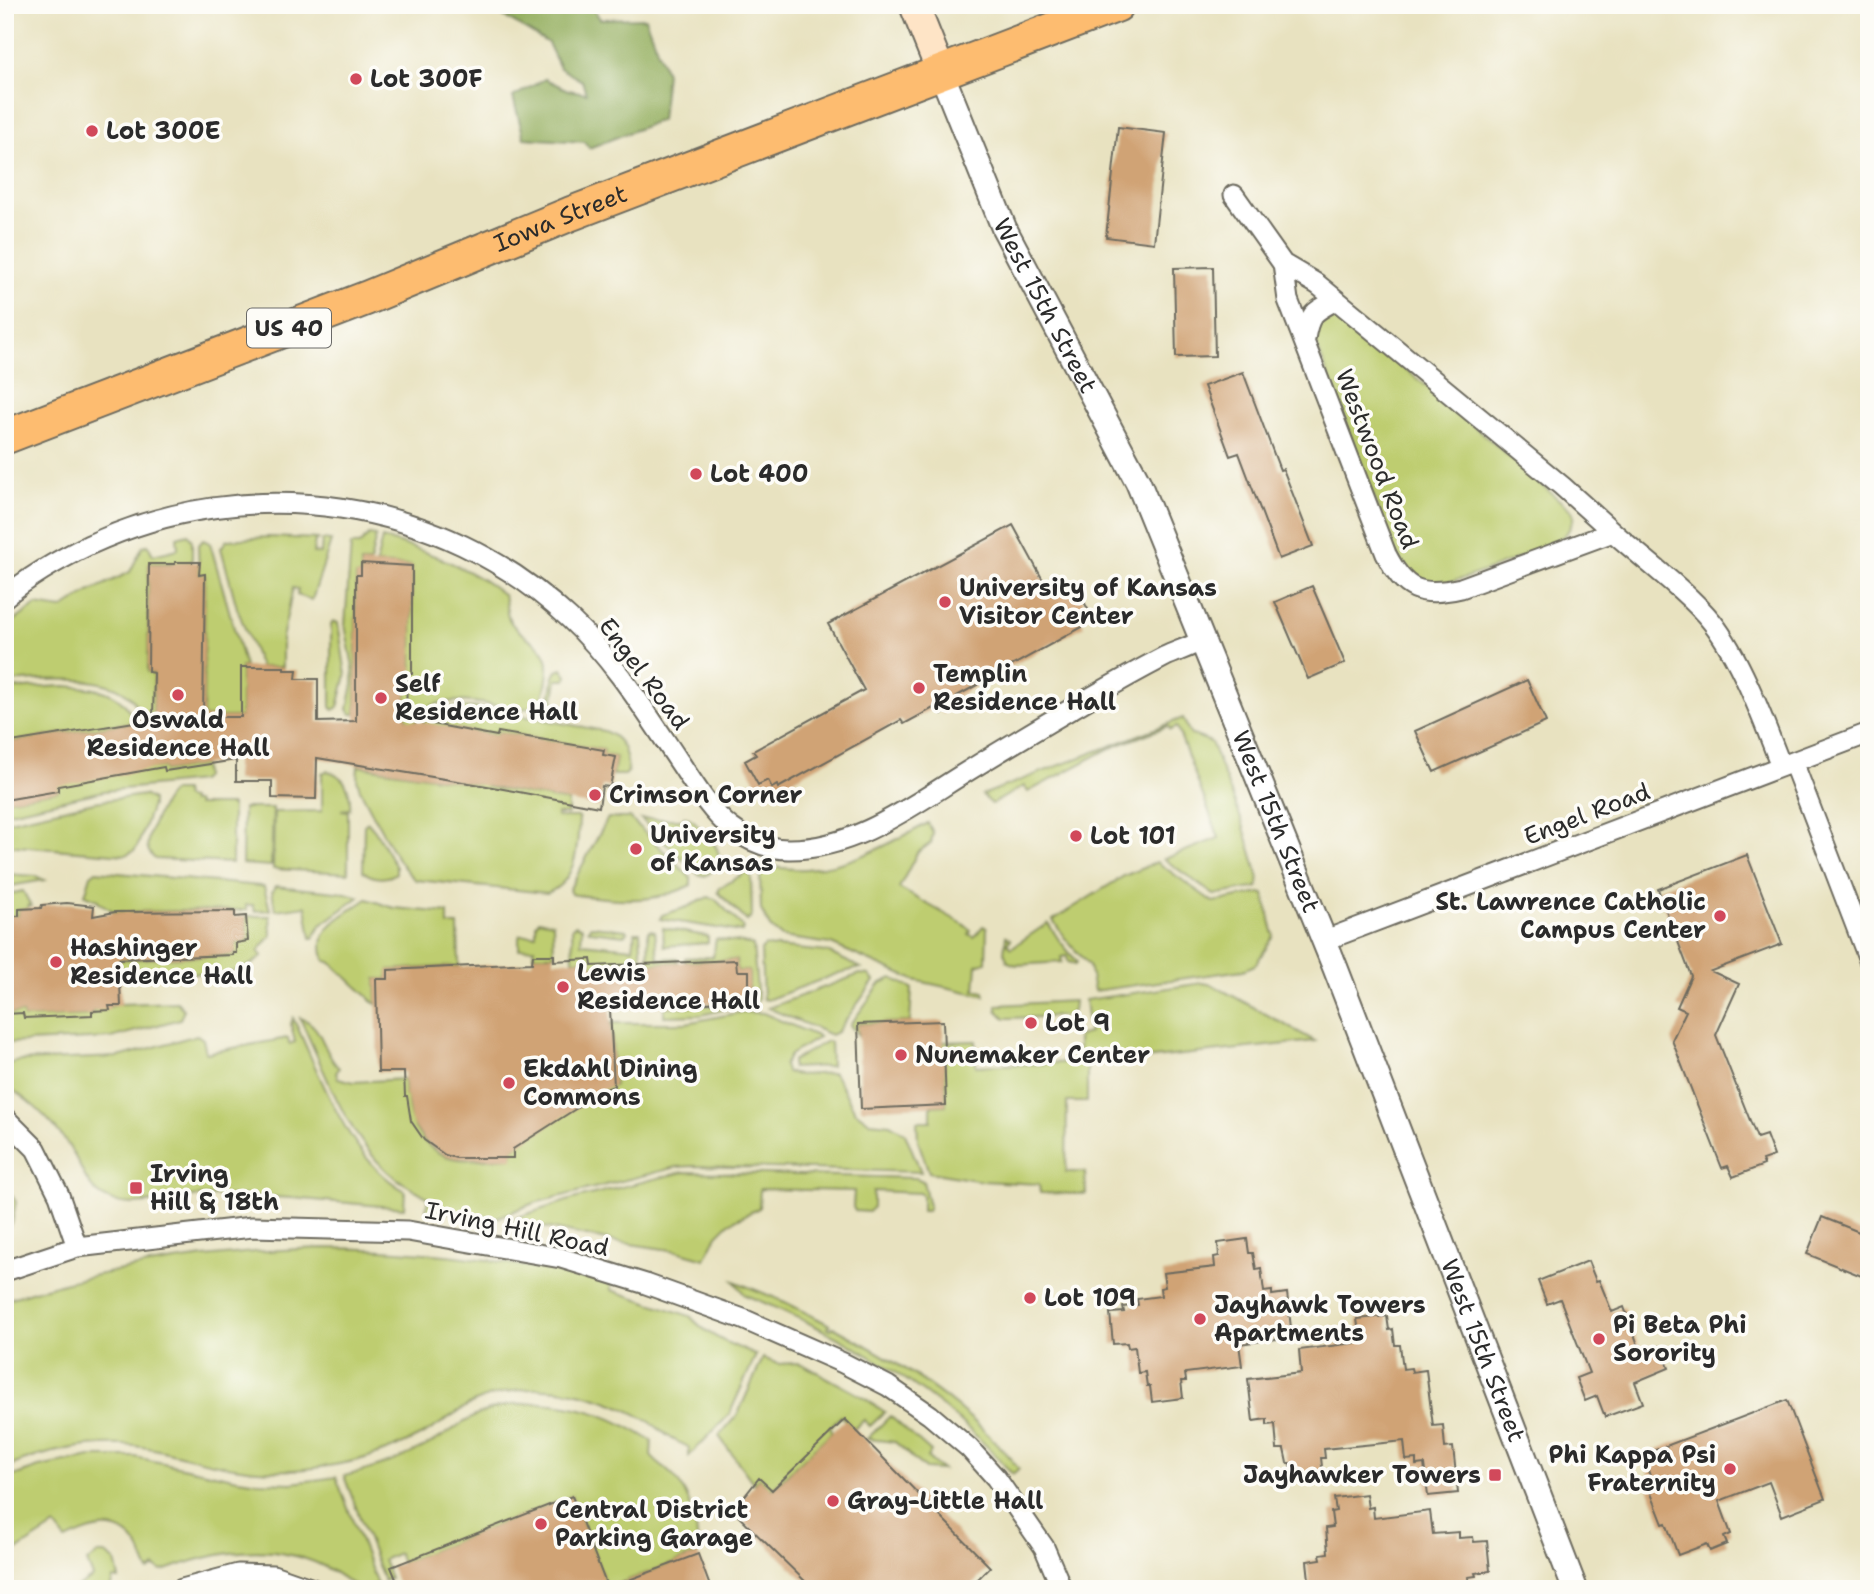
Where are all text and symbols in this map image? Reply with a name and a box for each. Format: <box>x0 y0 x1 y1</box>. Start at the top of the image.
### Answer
place label: Lot 300F <box>370 63 483 95</box>
marker: Lot 300F <box>348 71 364 87</box>
place label: Lot 300E <box>106 115 220 147</box>
marker: Lot 300E <box>84 123 100 139</box>
street label: Iowa Street <box>489 178 632 260</box>
street label: West 15th Street <box>986 212 1104 399</box>
road number: US 40 <box>247 308 331 348</box>
street label: Westwood Road <box>1328 364 1426 554</box>
place label: Lot 400 <box>710 458 809 490</box>
marker: Lot 400 <box>688 466 704 482</box>
place label: University of Kansas Visitor Center <box>959 572 1217 632</box>
marker: University of Kansas Visitor Center <box>937 594 953 610</box>
street label: Engel Road <box>591 611 697 737</box>
place label: Templin Residence Hall <box>933 658 1116 718</box>
place label: Self Residence Hall <box>395 668 578 728</box>
marker: Templin Residence Hall <box>911 680 927 696</box>
marker: Oswald Residence Hall <box>170 687 186 703</box>
marker: Self Residence Hall <box>373 690 389 706</box>
place label: Oswald Residence Hall <box>86 704 270 764</box>
street label: West 15th Street <box>1225 726 1327 917</box>
street label: Engel Road <box>1519 775 1655 853</box>
place label: Crimson Corner <box>609 779 802 811</box>
marker: Crimson Corner <box>587 787 603 803</box>
place label: University of Kansas <box>650 819 776 879</box>
place label: Lot 101 <box>1090 820 1176 852</box>
marker: Lot 101 <box>1068 828 1084 844</box>
marker: University of Kansas <box>628 841 644 857</box>
place label: St. Lawrence Catholic Campus Center <box>1435 886 1706 946</box>
marker: St. Lawrence Catholic Campus Center <box>1712 908 1728 924</box>
place label: Hashinger Residence Hall <box>70 932 253 992</box>
marker: Hashinger Residence Hall <box>48 954 64 970</box>
place label: Lewis Residence Hall <box>577 957 760 1017</box>
marker: Lewis Residence Hall <box>555 979 571 995</box>
place label: Lot 9 <box>1045 1007 1110 1039</box>
marker: Lot 9 <box>1023 1015 1039 1031</box>
place label: Nunemaker Center <box>915 1039 1150 1071</box>
marker: Nunemaker Center <box>893 1047 909 1063</box>
place label: Ekdahl Dining Commons <box>523 1053 698 1113</box>
marker: Ekdahl Dining Commons <box>501 1075 517 1091</box>
place label: Irving Hill & 18th <box>150 1158 279 1218</box>
marker: Irving Hill & 18th <box>128 1180 144 1196</box>
street label: Irving Hill Road <box>422 1194 612 1264</box>
street label: West 15th Street <box>1433 1254 1533 1447</box>
place label: Lot 109 <box>1044 1282 1136 1314</box>
place label: Jayhawk Towers Apartments <box>1214 1289 1426 1349</box>
marker: Lot 109 <box>1022 1290 1038 1306</box>
place label: Pi Beta Phi Sorority <box>1613 1309 1747 1369</box>
marker: Jayhawk Towers Apartments <box>1192 1311 1208 1327</box>
marker: Pi Beta Phi Sorority <box>1591 1331 1607 1347</box>
place label: Phi Kappa Psi Fraternity <box>1549 1439 1716 1499</box>
place label: Jayhawker Towers <box>1243 1459 1481 1491</box>
marker: Phi Kappa Psi Fraternity <box>1722 1461 1738 1477</box>
marker: Jayhawker Towers <box>1487 1467 1503 1483</box>
place label: Gray-Little Hall <box>847 1485 1043 1517</box>
marker: Gray-Little Hall <box>825 1493 841 1509</box>
place label: Central District Parking Garage <box>555 1494 753 1554</box>
marker: Central District Parking Garage <box>533 1516 549 1532</box>

